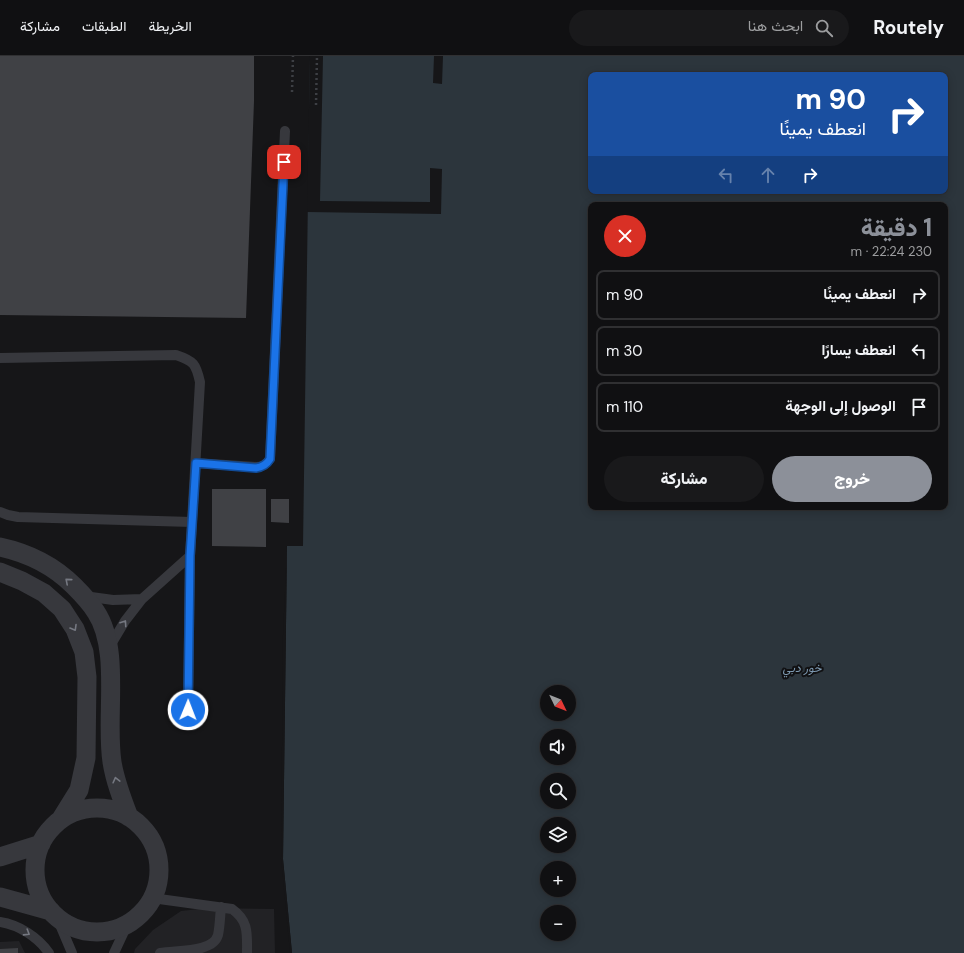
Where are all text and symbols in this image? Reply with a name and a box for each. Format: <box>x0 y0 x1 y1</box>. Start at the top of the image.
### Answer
search box <box>569 10 849 46</box>
text: Routely <box>873 15 944 40</box>
text: ابحث هنا <box>748 16 803 36</box>
text: مشاركة <box>20 17 60 35</box>
text: الطبقات <box>82 17 126 35</box>
text: الخريطة <box>148 17 192 35</box>
icon: search <box>813 17 835 39</box>
text: 90 m <box>796 81 866 118</box>
icon: right <box>880 88 932 140</box>
text: انعطف يمينًا <box>780 117 866 141</box>
pin <box>267 145 301 179</box>
icon: arrive <box>273 151 295 173</box>
icon: left <box>715 164 737 186</box>
icon: ahead <box>757 164 779 186</box>
icon: right <box>799 164 821 186</box>
text: 1 دقيقة <box>861 212 932 243</box>
button: close <box>604 215 646 257</box>
text: 230 m · 22:24 <box>851 243 932 260</box>
text: انعطف يمينًا <box>823 284 896 304</box>
icon: right <box>908 284 930 306</box>
text: 90 m <box>606 285 643 305</box>
text: انعطف يسارًا <box>821 340 896 360</box>
icon: left <box>908 340 930 362</box>
text: 30 m <box>606 341 643 361</box>
text: الوصول إلى الوجهة <box>785 396 896 416</box>
icon: arrive <box>908 396 930 418</box>
text: 110 m <box>606 397 643 417</box>
button: مشاركة <box>604 456 764 502</box>
button: خروج <box>772 456 932 502</box>
one-way arrow <box>65 578 72 585</box>
one-way arrow <box>119 620 126 627</box>
one-way arrow <box>69 624 76 631</box>
water label: خور دبي <box>782 660 822 678</box>
north arrow <box>540 685 576 721</box>
map controls <box>540 685 576 941</box>
position arrow <box>167 689 209 731</box>
button: sound <box>540 729 576 765</box>
button: search <box>540 773 576 809</box>
one-way arrow <box>112 777 120 784</box>
button: layers <box>540 817 576 853</box>
button: + <box>540 861 576 897</box>
button: − <box>540 905 576 941</box>
one-way arrow <box>23 928 30 935</box>

